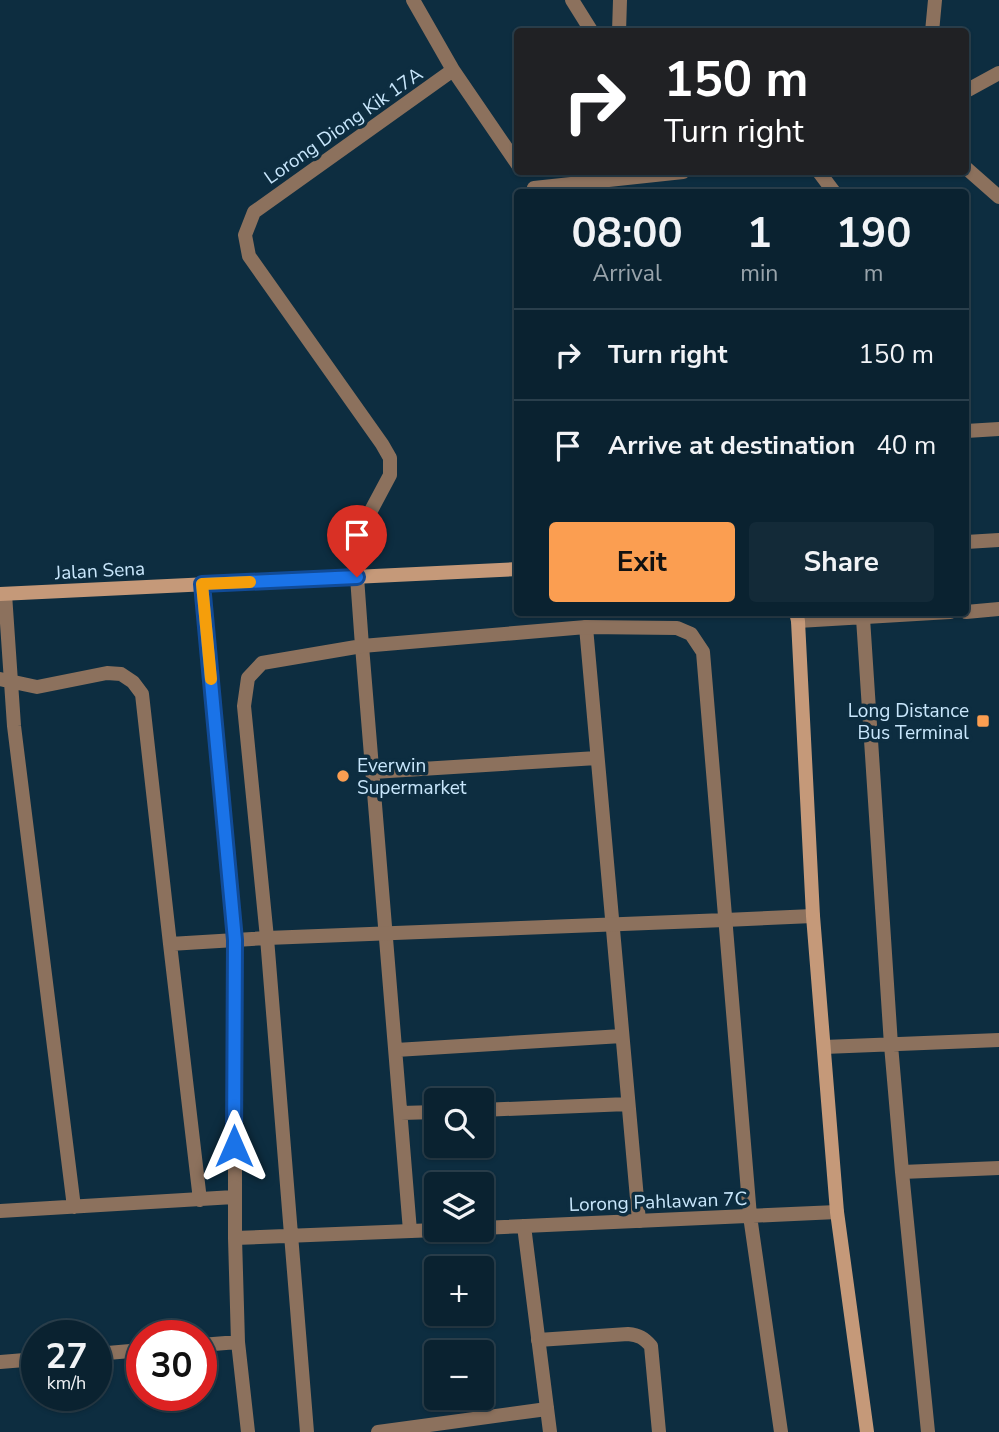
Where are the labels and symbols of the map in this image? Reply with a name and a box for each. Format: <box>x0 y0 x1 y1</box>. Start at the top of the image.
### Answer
street label: Lorong Diong Kik 17A <box>259 61 428 190</box>
pin <box>327 505 387 577</box>
street label: Jalan Sena <box>53 556 146 586</box>
place label: Long Distance Bus Terminal <box>848 698 969 746</box>
marker: Long Distance Bus Terminal <box>975 713 991 729</box>
place label: Everwin Supermarket <box>357 753 467 801</box>
marker: Everwin Supermarket <box>335 768 351 784</box>
position arrow <box>197 1109 271 1183</box>
street label: Lorong Pahlawan 7C <box>568 1186 748 1218</box>
speed limit sign: 30 <box>126 1320 217 1411</box>

